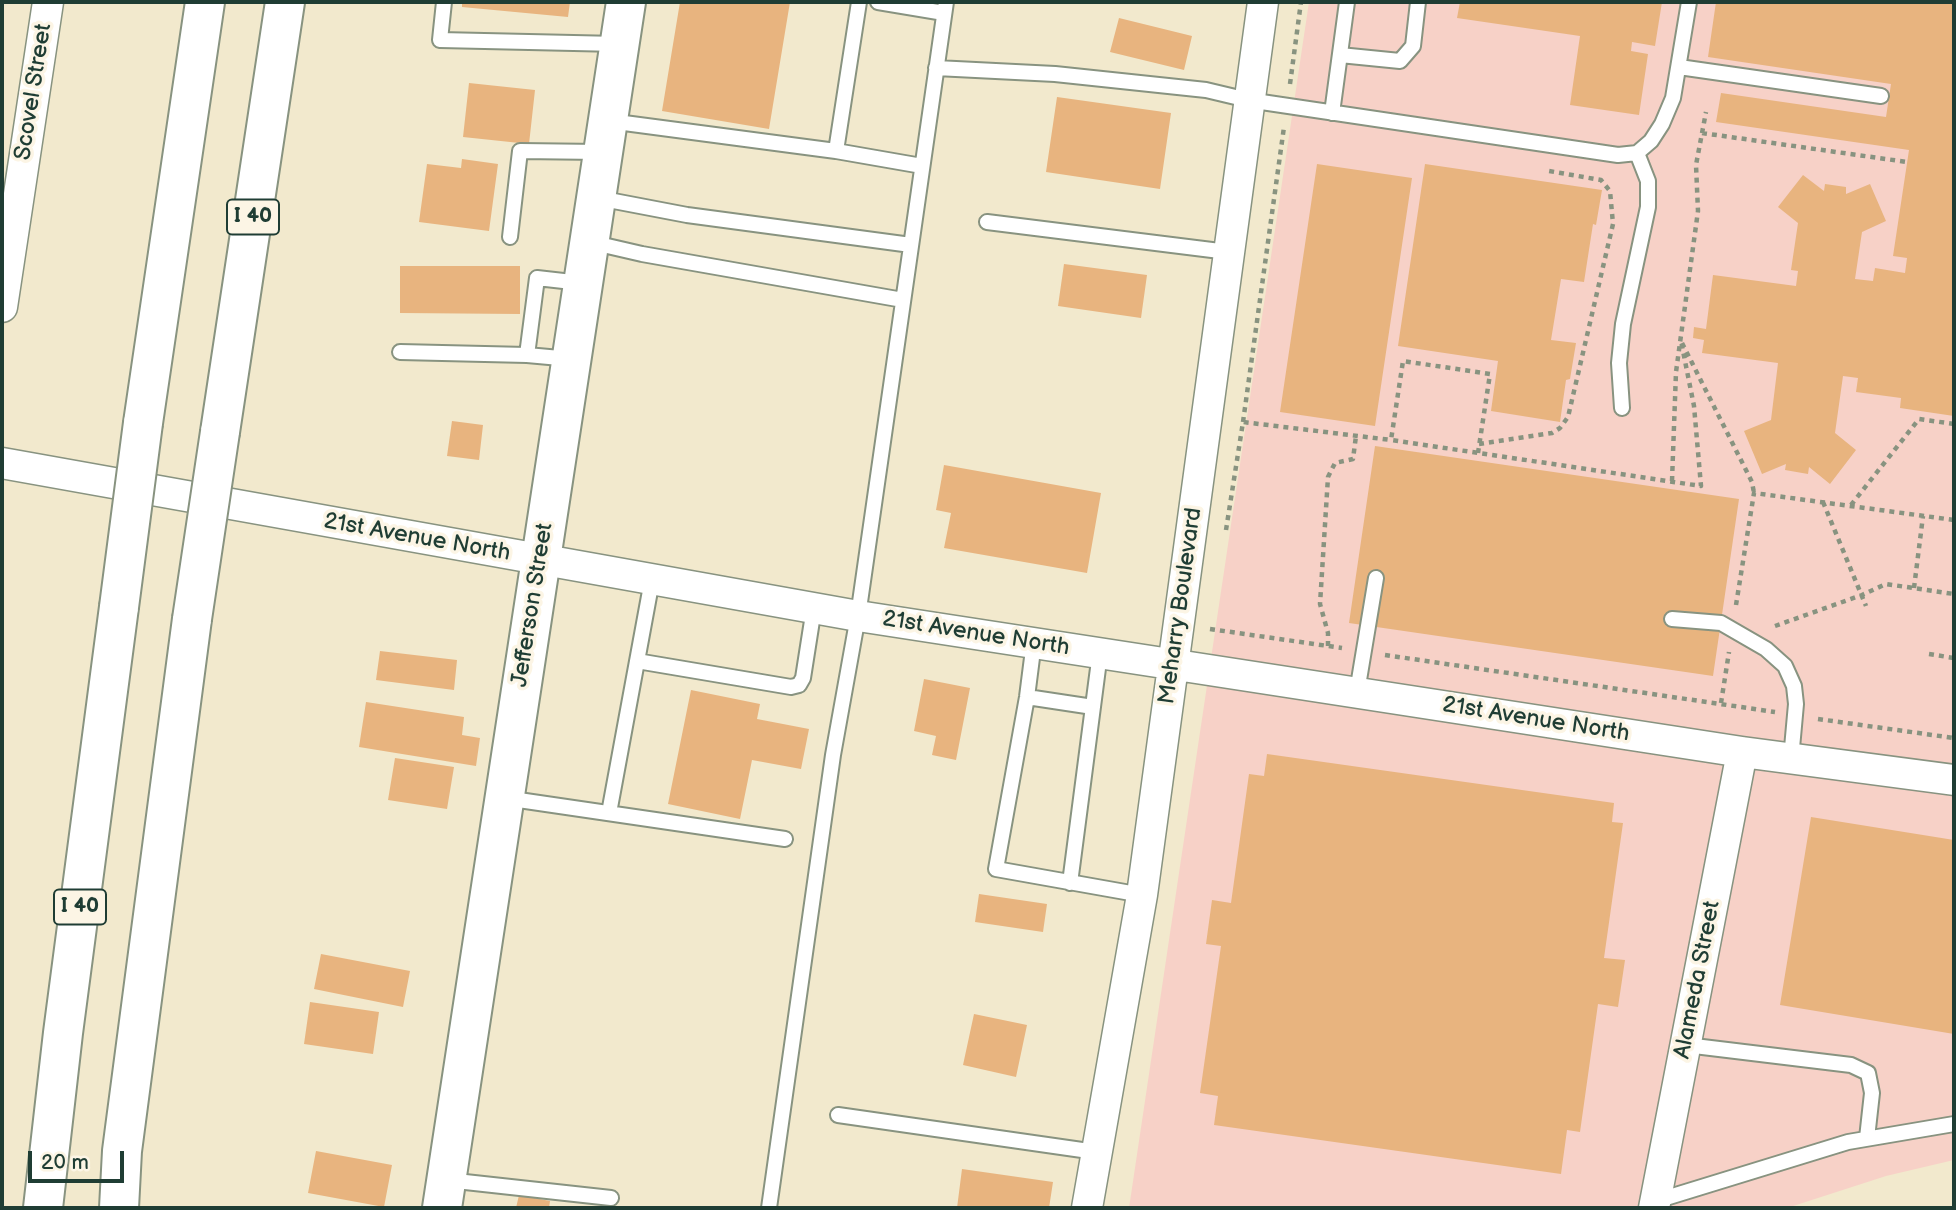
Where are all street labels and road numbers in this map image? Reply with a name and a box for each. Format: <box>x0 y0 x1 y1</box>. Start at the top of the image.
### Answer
street label: Scovel Street <box>10 22 58 162</box>
road number: I 40 <box>227 200 279 234</box>
street label: Meharry Boulevard <box>1154 506 1208 706</box>
street label: 21st Avenue North <box>322 508 512 568</box>
street label: Jefferson Street <box>506 521 560 689</box>
street label: 21st Avenue North <box>881 606 1071 662</box>
street label: 21st Avenue North <box>1441 692 1631 748</box>
road number: I 40 <box>54 890 106 925</box>
street label: Alameda Street <box>1669 899 1727 1061</box>

